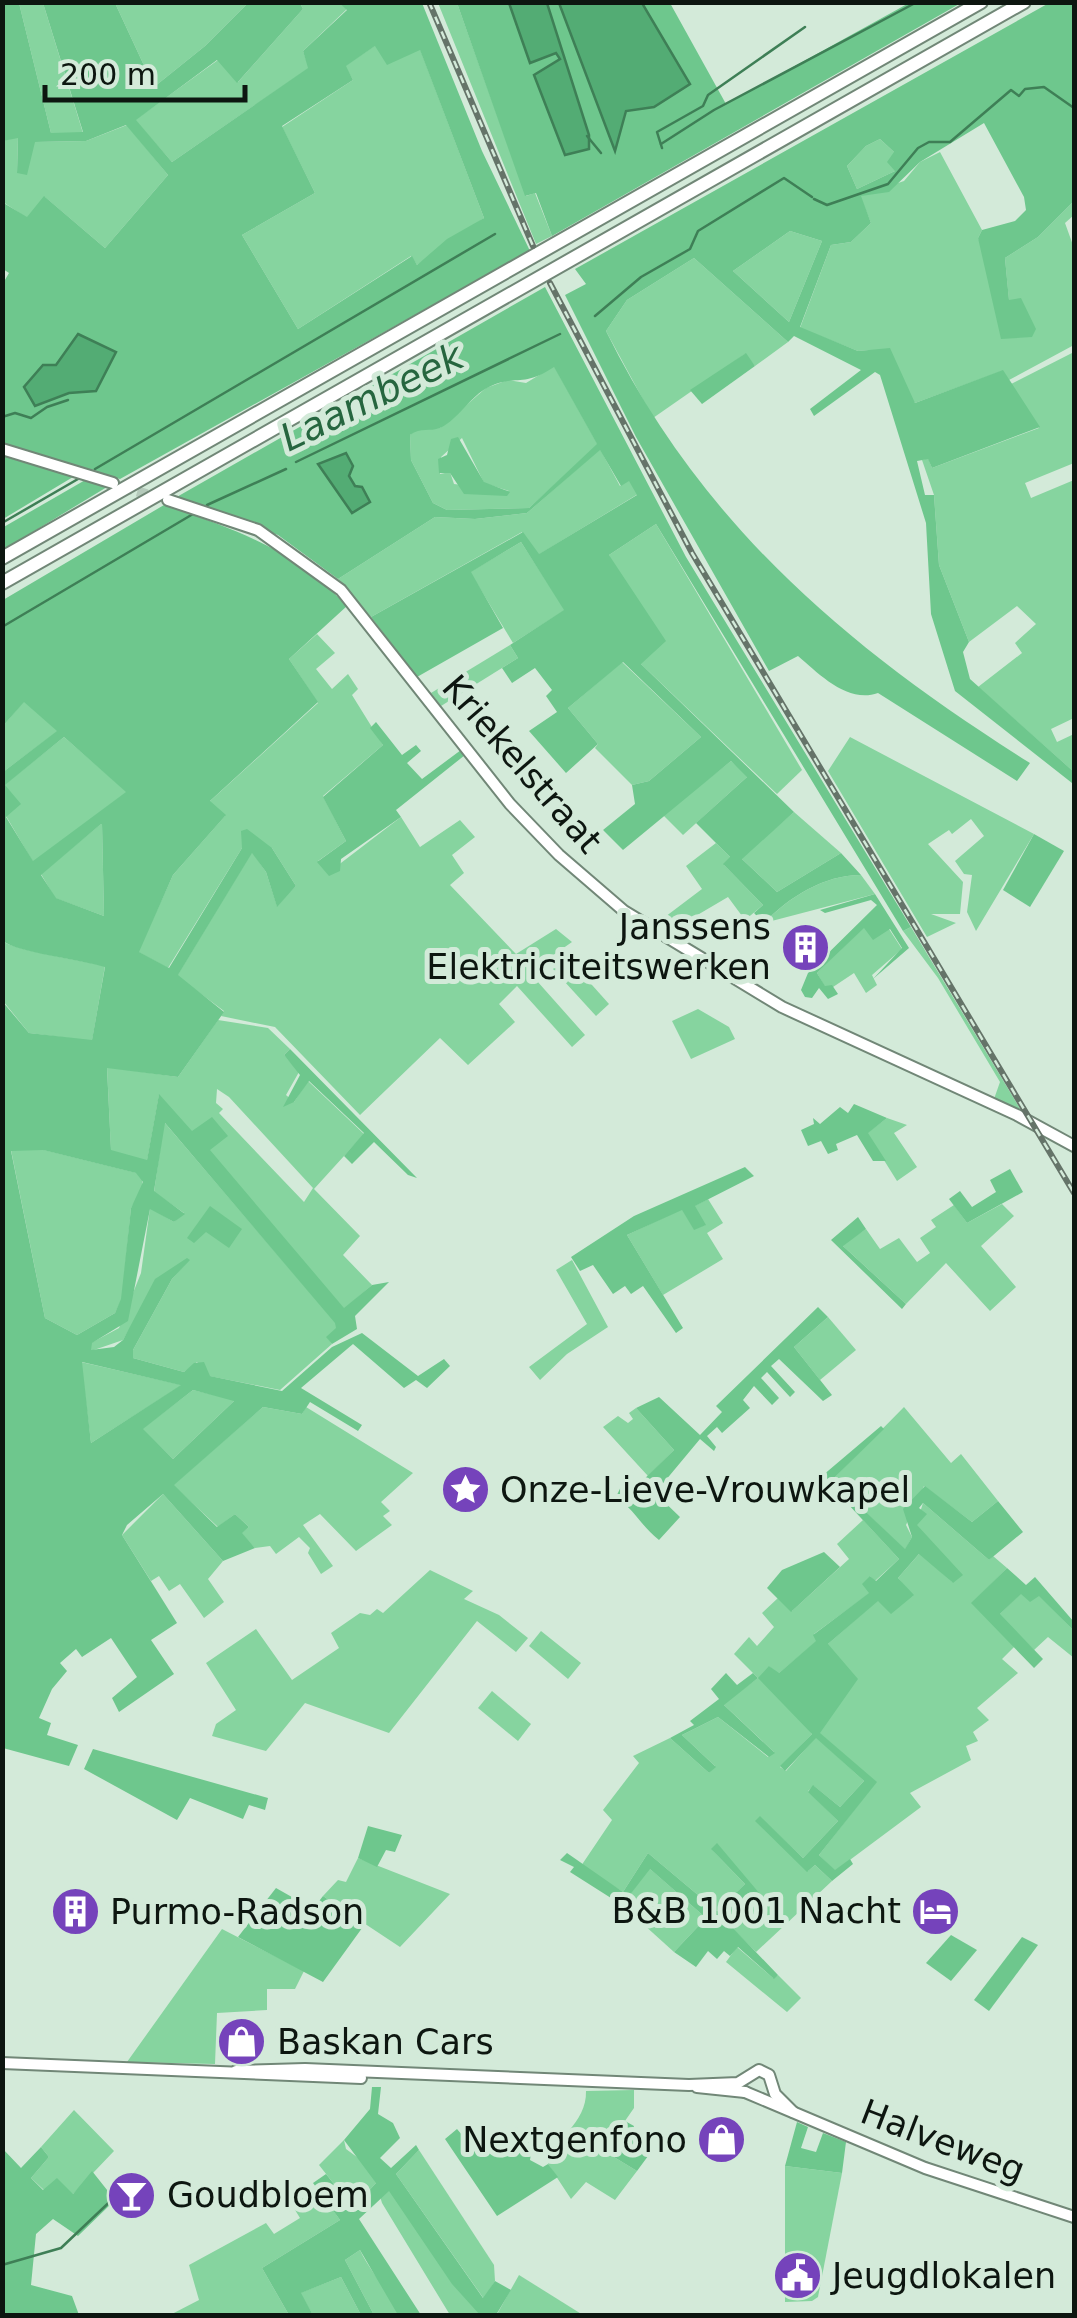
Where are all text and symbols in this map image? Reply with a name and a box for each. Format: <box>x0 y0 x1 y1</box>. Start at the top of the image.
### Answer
scale bar <box>45 40 245 102</box>
text: 200 m <box>60 57 156 92</box>
water label: Laambeek <box>274 333 472 460</box>
street label: Kriekelstraat <box>434 667 610 861</box>
place label: Janssens Elektriciteitswerken <box>426 907 771 987</box>
building icon: Janssens Elektriciteitswerken <box>780 921 832 973</box>
place icon: Onze-Lieve-Vrouwkapel <box>439 1464 491 1516</box>
place label: Onze-Lieve-Vrouwkapel <box>500 1470 910 1510</box>
hotel icon: B&B 1001 Nacht <box>910 1885 962 1937</box>
building icon: Purmo-Radson <box>49 1886 101 1938</box>
place label: B&B 1001 Nacht <box>612 1891 901 1931</box>
place label: Purmo-Radson <box>110 1892 364 1932</box>
shop icon: Baskan Cars <box>216 2016 268 2068</box>
place label: Baskan Cars <box>277 2022 494 2062</box>
street label: Halveweg <box>855 2091 1031 2191</box>
shop icon: Nextgenfono <box>696 2114 748 2166</box>
place label: Nextgenfono <box>462 2120 687 2160</box>
bar icon: Goudbloem <box>106 2169 158 2221</box>
place label: Goudbloem <box>167 2175 369 2215</box>
public building icon: Jeugdlokalen <box>771 2250 823 2302</box>
place label: Jeugdlokalen <box>830 2256 1056 2296</box>

